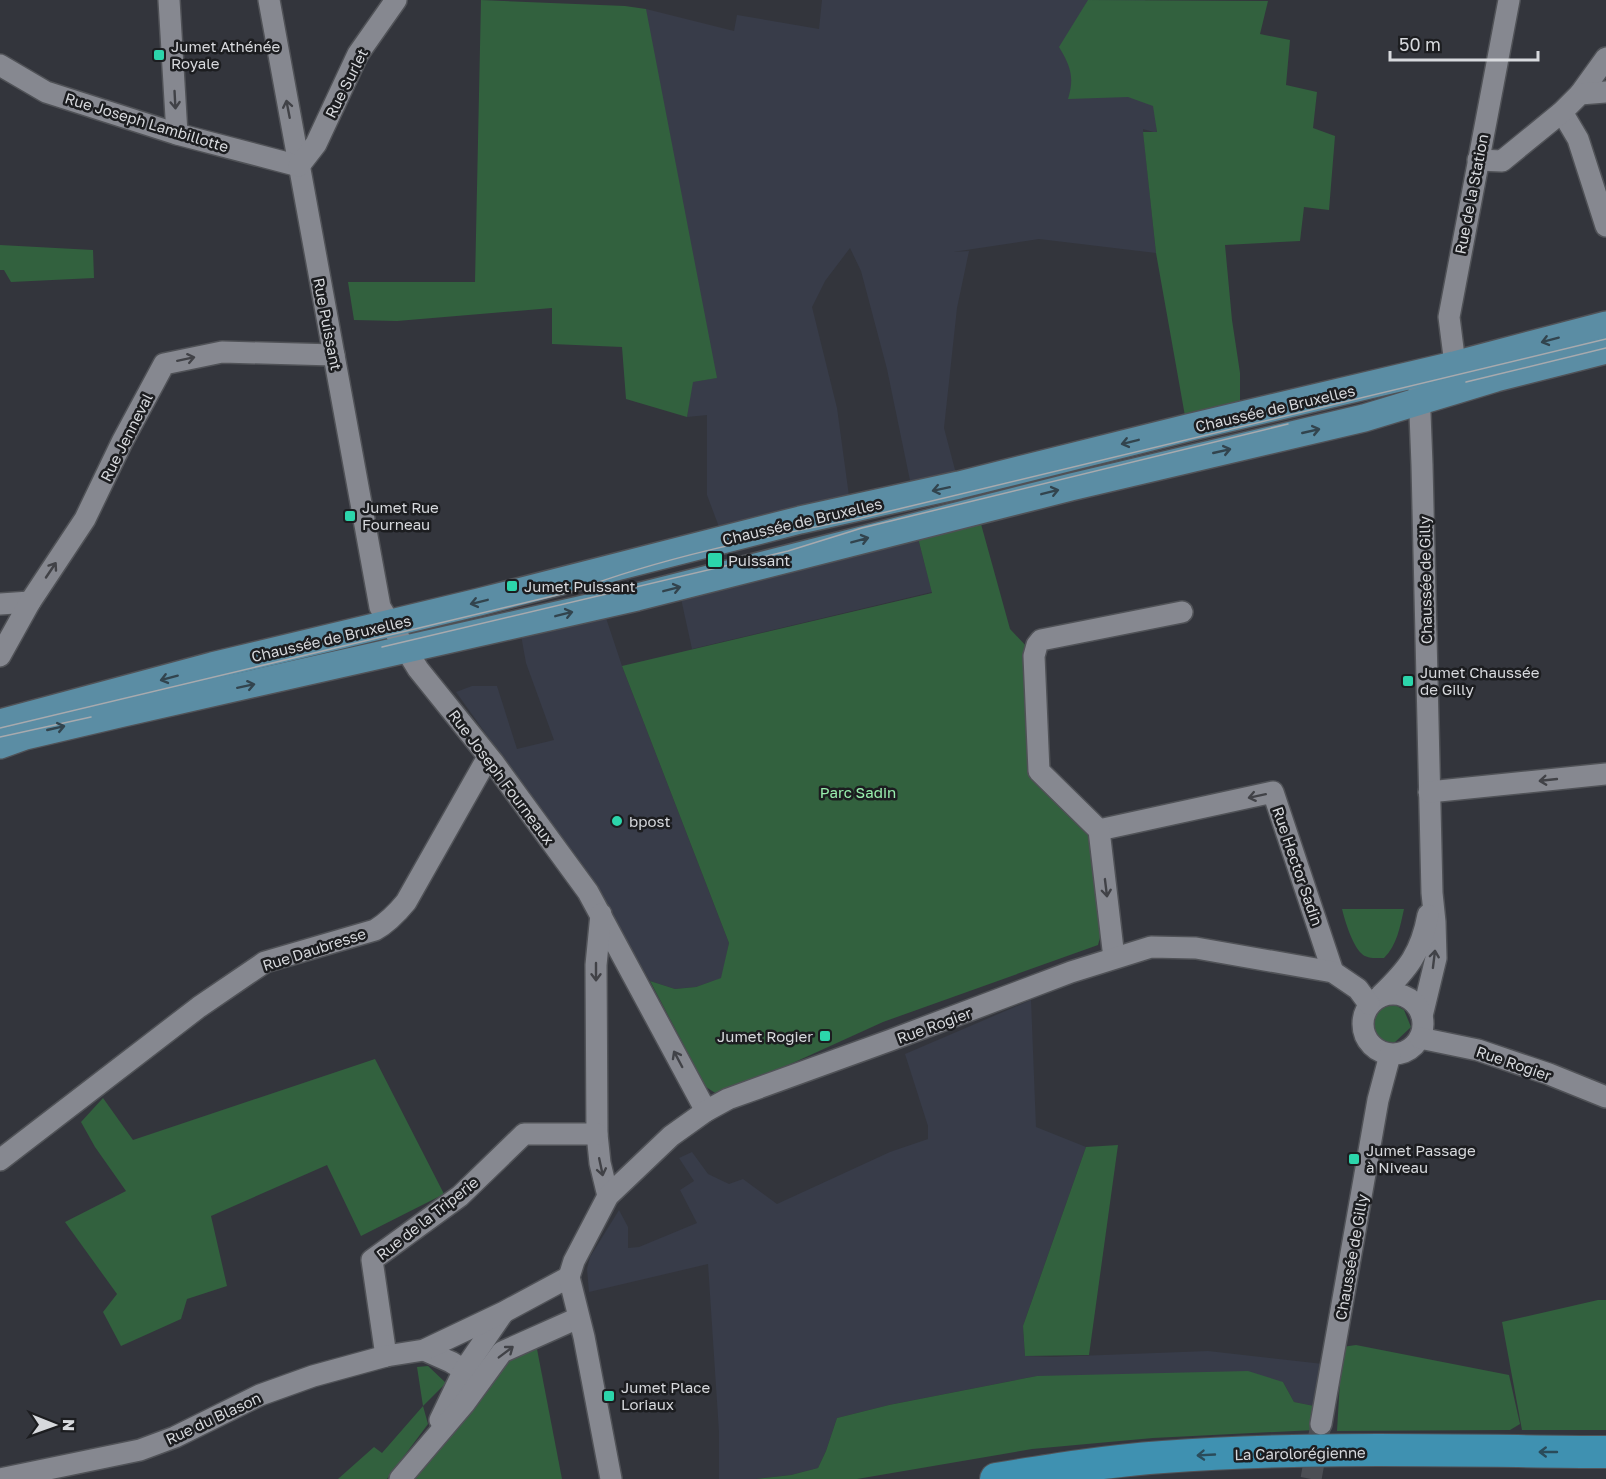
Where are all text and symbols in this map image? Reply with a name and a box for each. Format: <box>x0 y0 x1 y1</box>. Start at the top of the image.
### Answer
scale bar <box>1390 24 1538 62</box>
text: 50 m <box>1399 33 1441 55</box>
place label: Jumet Athénée Royale <box>171 37 280 72</box>
street label: Rue Surlet <box>321 45 371 121</box>
marker: Jumet Athénée Royale <box>152 48 166 62</box>
street label: Rue Joseph Lambillotte <box>63 88 231 156</box>
one-way arrow <box>170 90 181 110</box>
one-way arrow <box>282 99 293 119</box>
street label: Rue de la Station <box>1451 132 1491 256</box>
street label: Rue Puissant <box>310 276 346 372</box>
one-way arrow <box>1540 335 1559 347</box>
one-way arrow <box>176 353 196 364</box>
street label: Chaussée de Bruxelles <box>1193 381 1357 435</box>
street label: Rue Jenneval <box>96 390 156 484</box>
one-way arrow <box>1301 425 1320 436</box>
one-way arrow <box>1121 437 1140 449</box>
one-way arrow <box>1213 445 1232 457</box>
one-way arrow <box>931 484 951 495</box>
one-way arrow <box>1040 486 1059 498</box>
street label: Chaussée de Bruxelles <box>720 494 884 548</box>
place label: Jumet Rue Fourneau <box>362 498 439 533</box>
marker: Jumet Rue Fourneau <box>343 509 357 523</box>
street label: Chaussée de Gilly <box>1415 515 1435 644</box>
one-way arrow <box>851 533 870 545</box>
marker: Puissant <box>706 551 724 569</box>
place label: Puissant <box>728 551 790 569</box>
one-way arrow <box>46 562 58 579</box>
place label: Jumet Puissant <box>524 577 636 595</box>
marker: Jumet Puissant <box>505 579 519 593</box>
one-way arrow <box>662 582 681 594</box>
one-way arrow <box>469 597 488 609</box>
one-way arrow <box>555 607 574 619</box>
street label: Chaussée de Bruxelles <box>249 611 413 665</box>
place label: Jumet Chaussée de Gilly <box>1420 663 1540 698</box>
one-way arrow <box>160 672 179 684</box>
marker: Jumet Chaussée de Gilly <box>1401 674 1415 688</box>
one-way arrow <box>236 680 256 691</box>
street label: Rue Joseph Fourneaux <box>445 706 559 848</box>
one-way arrow <box>46 722 65 734</box>
one-way arrow <box>1538 775 1558 786</box>
park label: Parc Sadin <box>820 783 896 801</box>
one-way arrow <box>1248 790 1267 802</box>
street label: Rue Hector Sadin <box>1269 804 1327 928</box>
place label: bpost <box>629 812 670 830</box>
marker: bpost <box>610 814 624 828</box>
one-way arrow <box>1100 877 1111 897</box>
street label: Rue Daubresse <box>260 924 368 974</box>
one-way arrow <box>1429 949 1440 969</box>
one-way arrow <box>591 962 602 982</box>
street label: Rue Rogier <box>894 1003 974 1047</box>
place label: Jumet Rogier <box>717 1027 813 1045</box>
marker: Jumet Rogier <box>818 1029 832 1043</box>
street label: Rue Rogier <box>1474 1042 1554 1084</box>
one-way arrow <box>672 1051 683 1069</box>
place label: Jumet Passage à Niveau <box>1366 1141 1476 1176</box>
marker: Jumet Passage à Niveau <box>1347 1152 1361 1166</box>
one-way arrow <box>596 1157 607 1176</box>
street label: Rue de la Triperie <box>372 1172 482 1263</box>
street label: Chaussée de Gilly <box>1331 1192 1371 1322</box>
one-way arrow <box>498 1346 514 1359</box>
place label: Jumet Place Loriaux <box>621 1378 710 1413</box>
street label: Rue du Blason <box>163 1388 263 1448</box>
marker: Jumet Place Loriaux <box>602 1389 616 1403</box>
north arrow <box>24 1395 84 1455</box>
text: N <box>59 1419 79 1432</box>
street label: La Carolorégienne <box>1234 1443 1366 1463</box>
one-way arrow <box>1538 1446 1558 1458</box>
one-way arrow <box>1196 1450 1216 1461</box>

